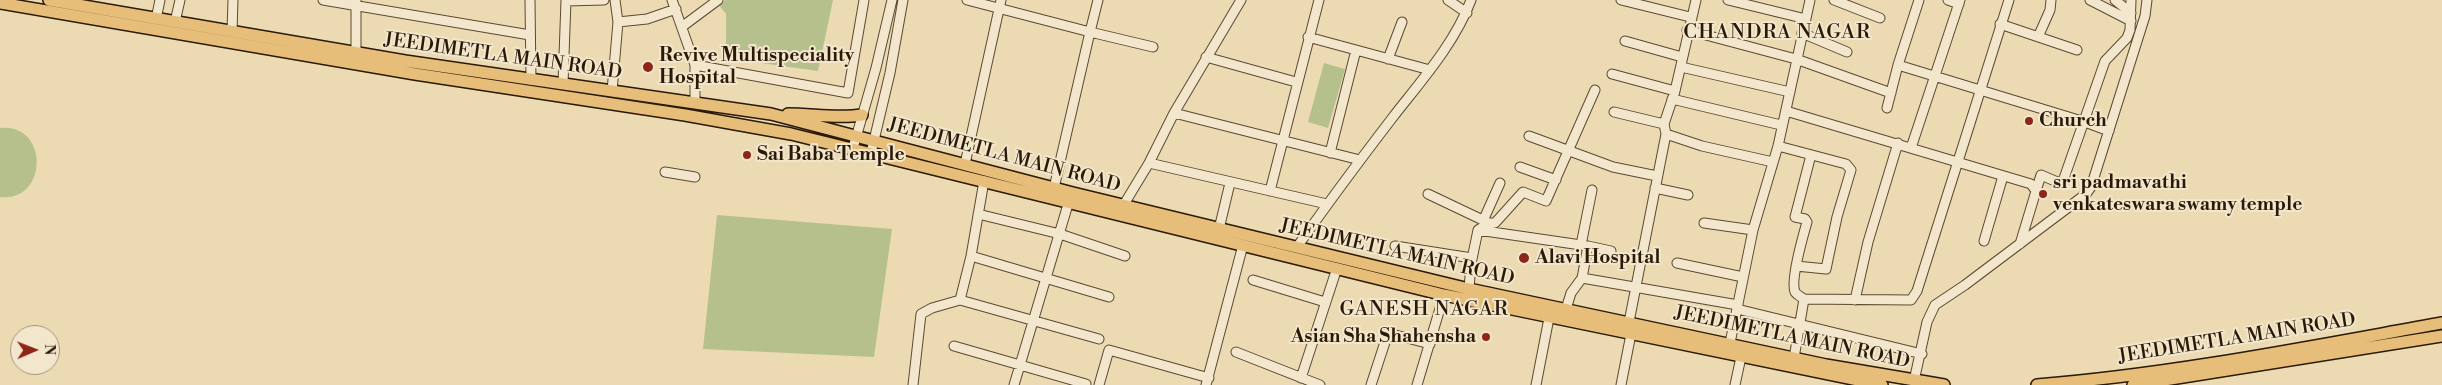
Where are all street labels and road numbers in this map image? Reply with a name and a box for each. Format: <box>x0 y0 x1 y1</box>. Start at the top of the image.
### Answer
street label: JEEDIMETLA MAIN ROAD <box>383 29 623 85</box>
street label: JEEDIMETLA MAIN ROAD <box>885 114 1123 198</box>
street label: JEEDIMETLA MAIN ROAD <box>1278 215 1516 291</box>
street label: JEEDIMETLA MAIN ROAD <box>1672 302 1912 374</box>
street label: JEEDIMETLA MAIN ROAD <box>2117 309 2357 369</box>

